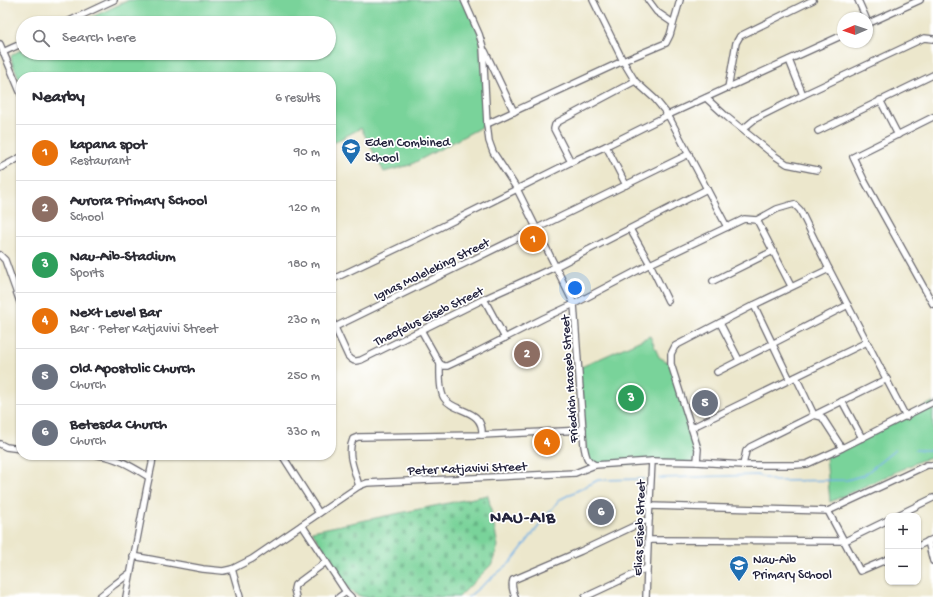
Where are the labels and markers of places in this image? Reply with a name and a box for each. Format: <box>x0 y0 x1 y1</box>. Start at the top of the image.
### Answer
place label: Eden Combined School <box>365 136 451 166</box>
school or university icon: Eden Combined School <box>340 137 362 165</box>
pin: 1 <box>520 224 546 254</box>
pin: 2 <box>514 339 540 369</box>
pin: 3 <box>618 383 644 413</box>
pin: 5 <box>692 388 718 418</box>
pin: 4 <box>534 427 560 457</box>
pin: 6 <box>588 497 614 527</box>
place label: Nau-Aib Primary School <box>752 553 832 583</box>
school or university icon: Nau-Aib Primary School <box>728 554 750 582</box>

